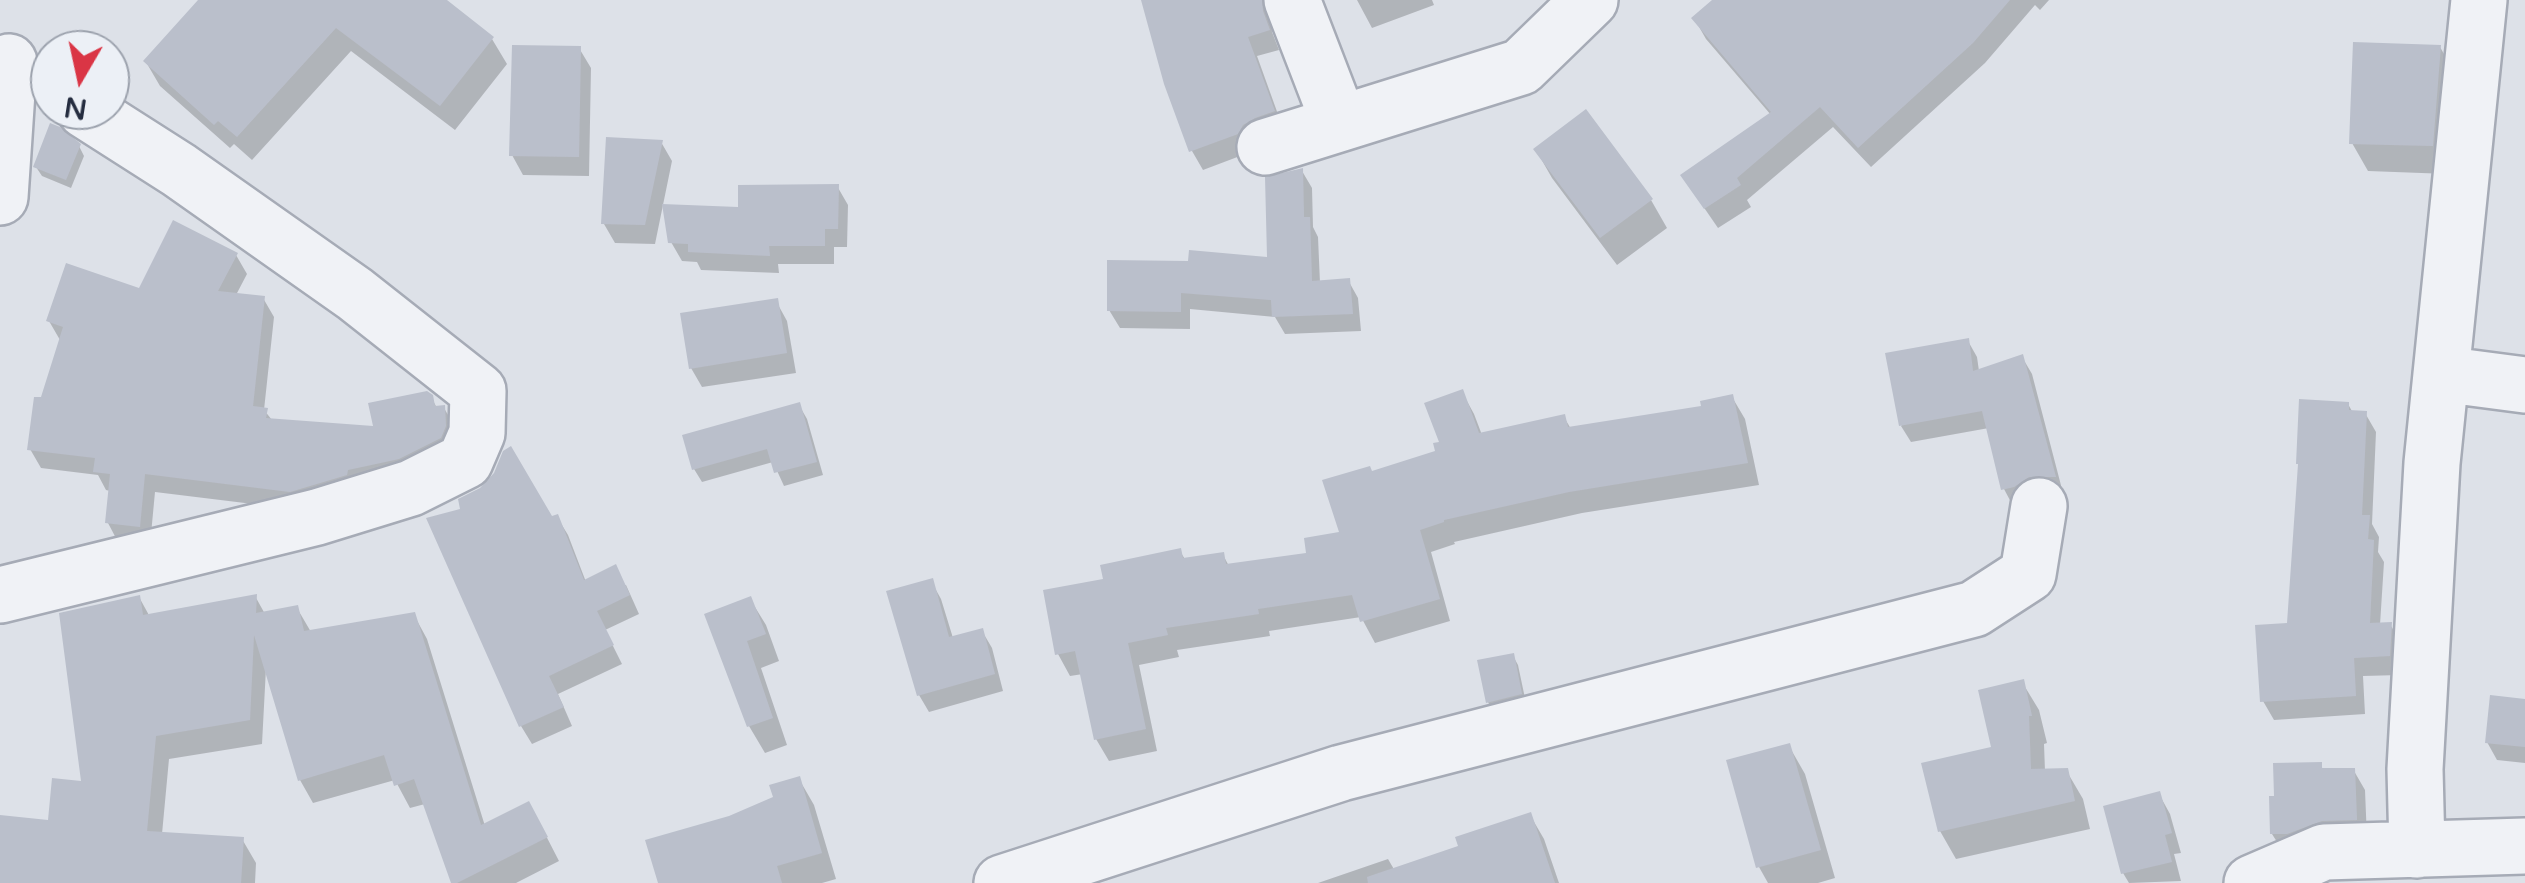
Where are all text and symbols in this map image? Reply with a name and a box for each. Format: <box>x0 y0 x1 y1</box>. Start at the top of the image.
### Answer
north arrow <box>30 30 130 130</box>
text: N <box>62 89 89 126</box>

